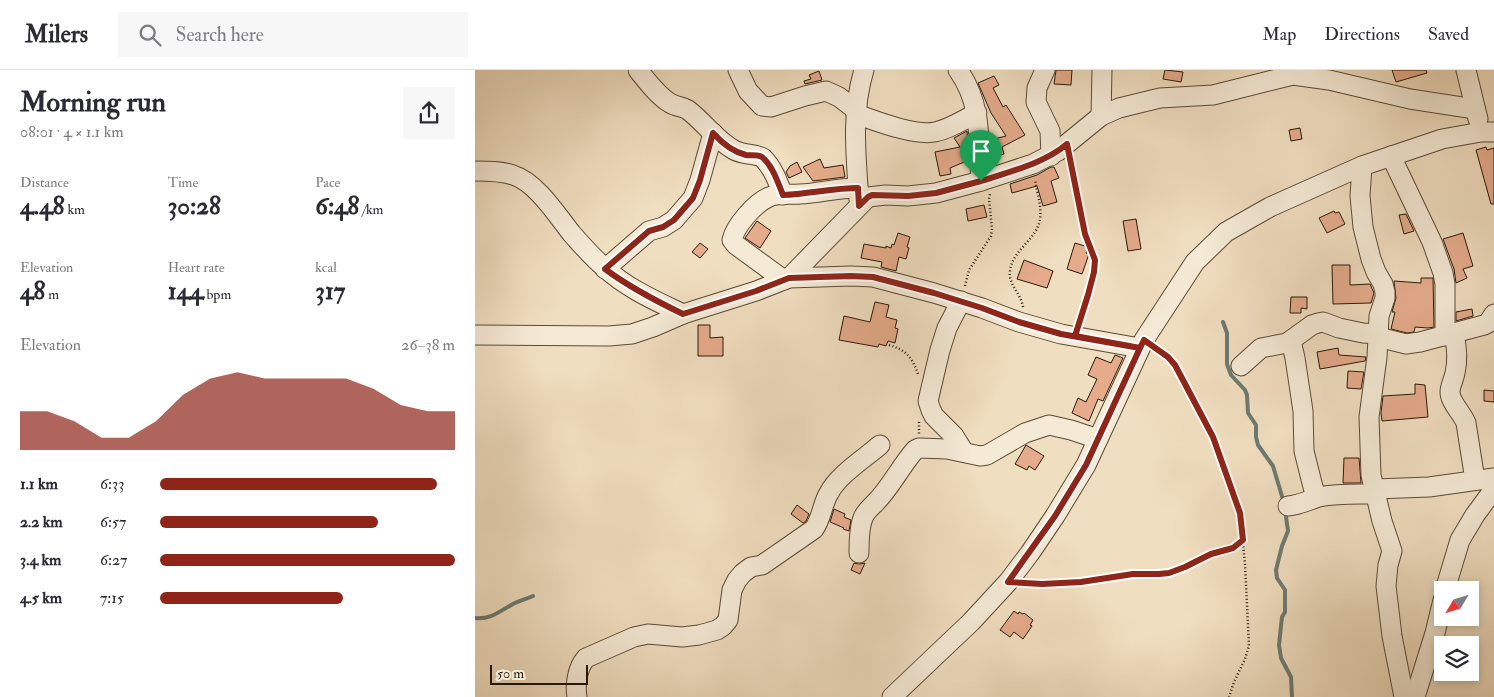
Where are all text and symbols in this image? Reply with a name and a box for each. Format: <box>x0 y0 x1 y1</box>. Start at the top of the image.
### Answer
search box <box>118 12 468 57</box>
text: Milers <box>25 19 88 50</box>
icon: search <box>136 21 164 49</box>
text: Search here <box>176 23 264 47</box>
text: Map <box>1263 23 1296 46</box>
text: Directions <box>1324 23 1400 46</box>
text: Saved <box>1428 23 1469 46</box>
text: Morning run <box>20 85 166 120</box>
button: share <box>403 87 455 139</box>
text: 08:01 · 4 × 1.1 km <box>20 122 124 142</box>
pin <box>960 130 1002 181</box>
icon: arrive <box>967 137 995 165</box>
text: Distance <box>20 174 69 191</box>
text: Time <box>168 174 198 191</box>
text: Pace <box>315 174 340 191</box>
text: 4.48 <box>20 191 64 222</box>
text: 30:28 <box>168 191 221 222</box>
text: 6:48 <box>315 191 359 222</box>
text: km <box>64 201 85 218</box>
text: /km <box>359 201 383 218</box>
text: Elevation <box>20 259 73 276</box>
text: Heart rate <box>168 259 225 276</box>
text: kcal <box>315 259 337 276</box>
text: 48 <box>20 276 45 307</box>
text: 144 <box>168 276 204 307</box>
text: 317 <box>315 276 345 307</box>
text: m <box>45 286 59 303</box>
text: bpm <box>204 286 231 303</box>
text: Elevation <box>20 335 81 355</box>
text: 26–38 m <box>401 335 455 355</box>
text: 1.1 km <box>20 474 58 494</box>
text: 6:33 <box>100 474 124 494</box>
text: 2.2 km <box>20 512 63 532</box>
text: 6:57 <box>100 512 126 532</box>
text: 3.4 km <box>20 550 62 570</box>
text: 6:27 <box>100 550 127 570</box>
north arrow <box>1434 581 1479 626</box>
map controls <box>1434 581 1479 681</box>
text: 4.5 km <box>20 588 62 608</box>
text: 7:15 <box>100 588 124 608</box>
button: layers <box>1434 636 1479 681</box>
scale bar <box>490 662 587 685</box>
text: 50 m <box>497 665 524 682</box>

